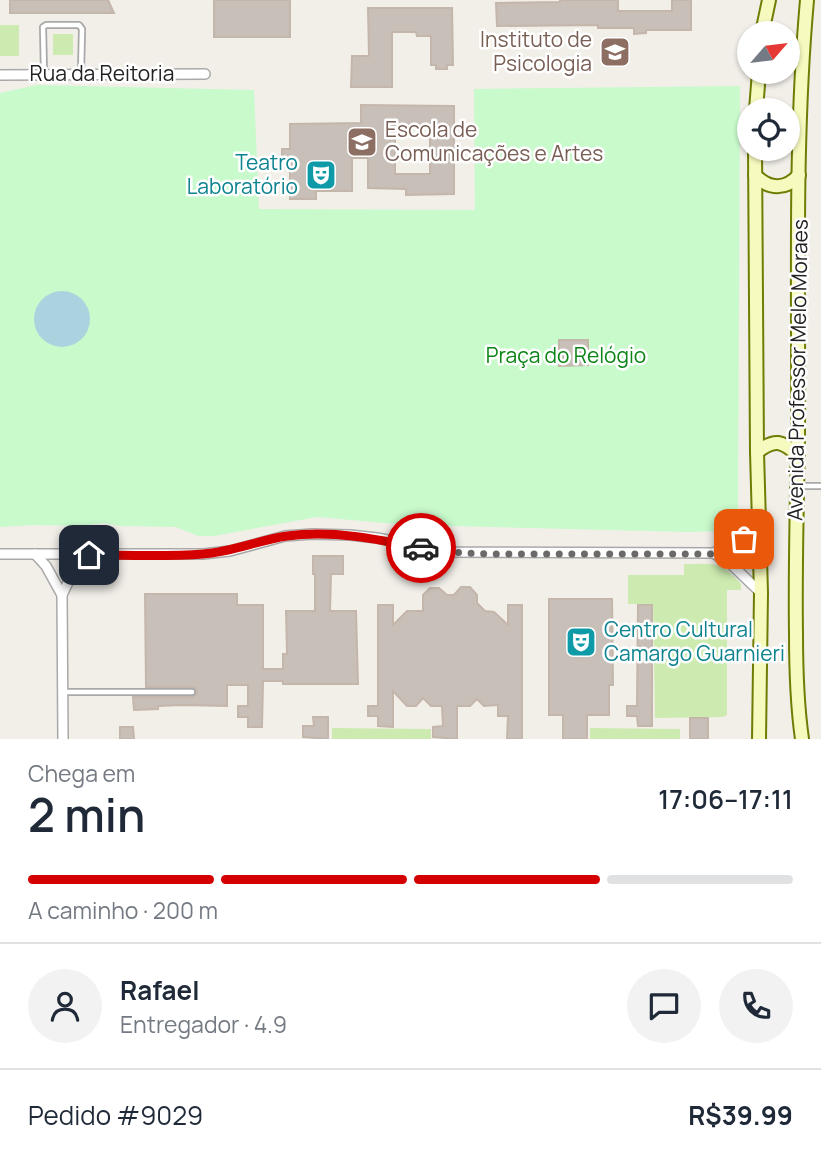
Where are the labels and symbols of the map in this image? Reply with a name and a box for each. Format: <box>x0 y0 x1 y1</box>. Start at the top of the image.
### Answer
north arrow <box>737 21 800 84</box>
place label: Instituto de Psicologia <box>480 25 592 77</box>
school or university icon: Instituto de Psicologia <box>598 35 632 69</box>
street label: Rua da Reitoria <box>30 59 174 87</box>
place label: Escola de Comunicações e Artes <box>385 115 603 167</box>
school or university icon: Escola de Comunicações e Artes <box>345 125 379 159</box>
place label: Teatro Laboratório <box>187 148 298 200</box>
theatre icon: Teatro Laboratório <box>304 158 338 192</box>
street label: Avenida Professor Melo Moraes <box>780 219 814 521</box>
park label: Praça do Relógio <box>486 341 646 369</box>
pin <box>714 509 774 569</box>
courier <box>386 513 456 583</box>
pin <box>59 525 119 585</box>
place label: Centro Cultural Camargo Guarnieri <box>604 615 785 667</box>
theatre icon: Centro Cultural Camargo Guarnieri <box>564 625 598 659</box>

